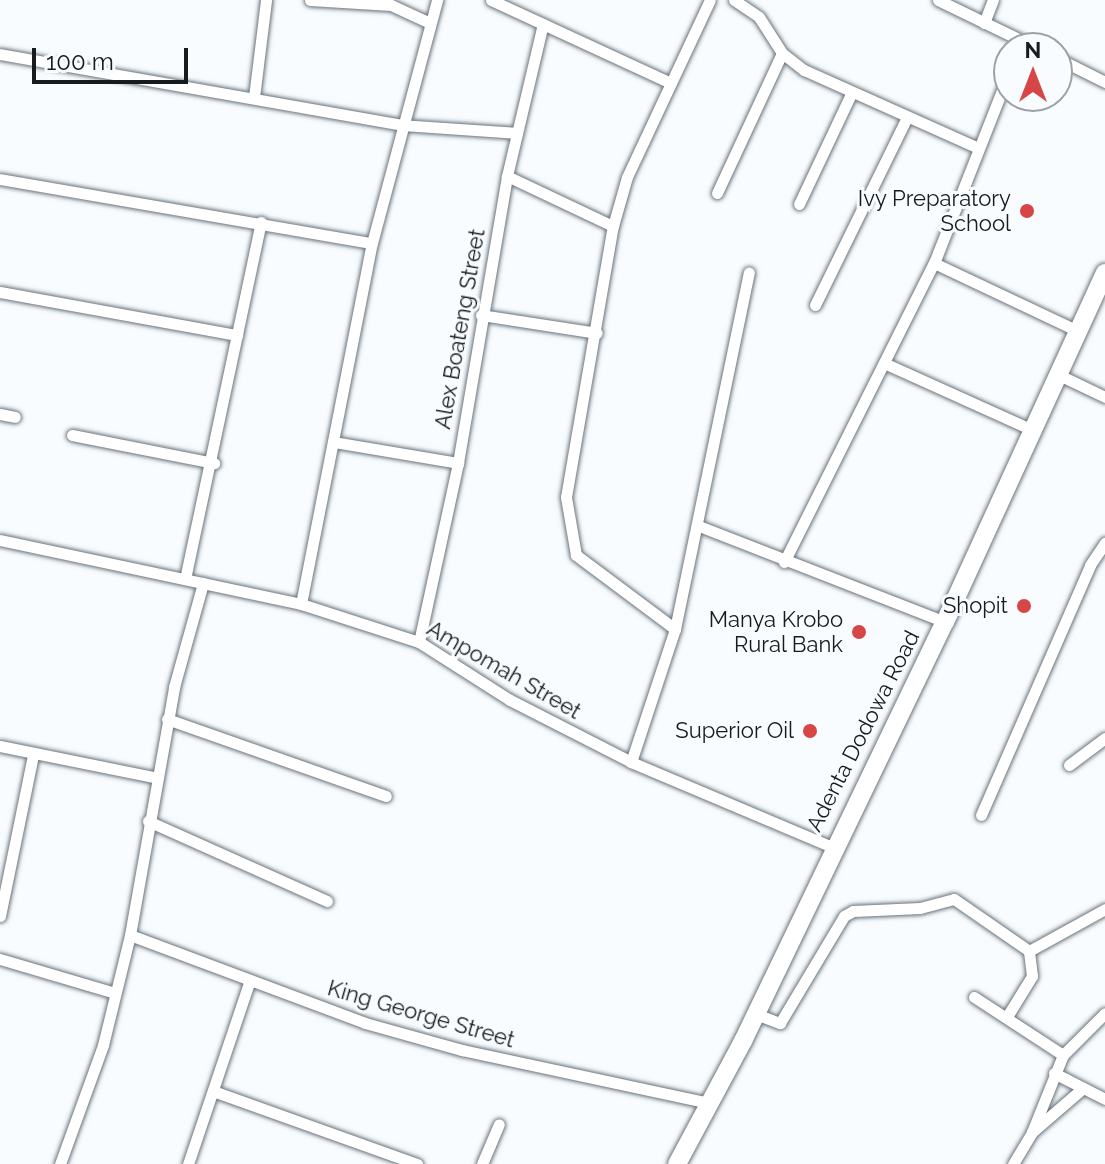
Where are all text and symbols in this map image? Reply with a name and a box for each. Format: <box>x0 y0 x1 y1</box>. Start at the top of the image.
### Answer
scale bar <box>36 32 192 82</box>
north arrow <box>993 32 1073 112</box>
text: N <box>1025 37 1041 63</box>
text: 100 m <box>46 47 114 76</box>
place label: Ivy Preparatory School <box>857 185 1011 236</box>
marker: Ivy Preparatory School <box>1018 202 1036 220</box>
street label: Alex Boateng Street <box>429 227 491 431</box>
place label: Shopit <box>943 593 1008 619</box>
marker: Shopit <box>1015 597 1033 615</box>
place label: Manya Krobo Rural Bank <box>709 606 843 658</box>
street label: Ampomah Street <box>422 615 586 725</box>
marker: Manya Krobo Rural Bank <box>850 623 868 641</box>
street label: Adenta Dodowa Road <box>801 626 925 836</box>
place label: Superior Oil <box>675 718 794 744</box>
marker: Superior Oil <box>801 722 819 740</box>
street label: King George Street <box>324 975 518 1053</box>

